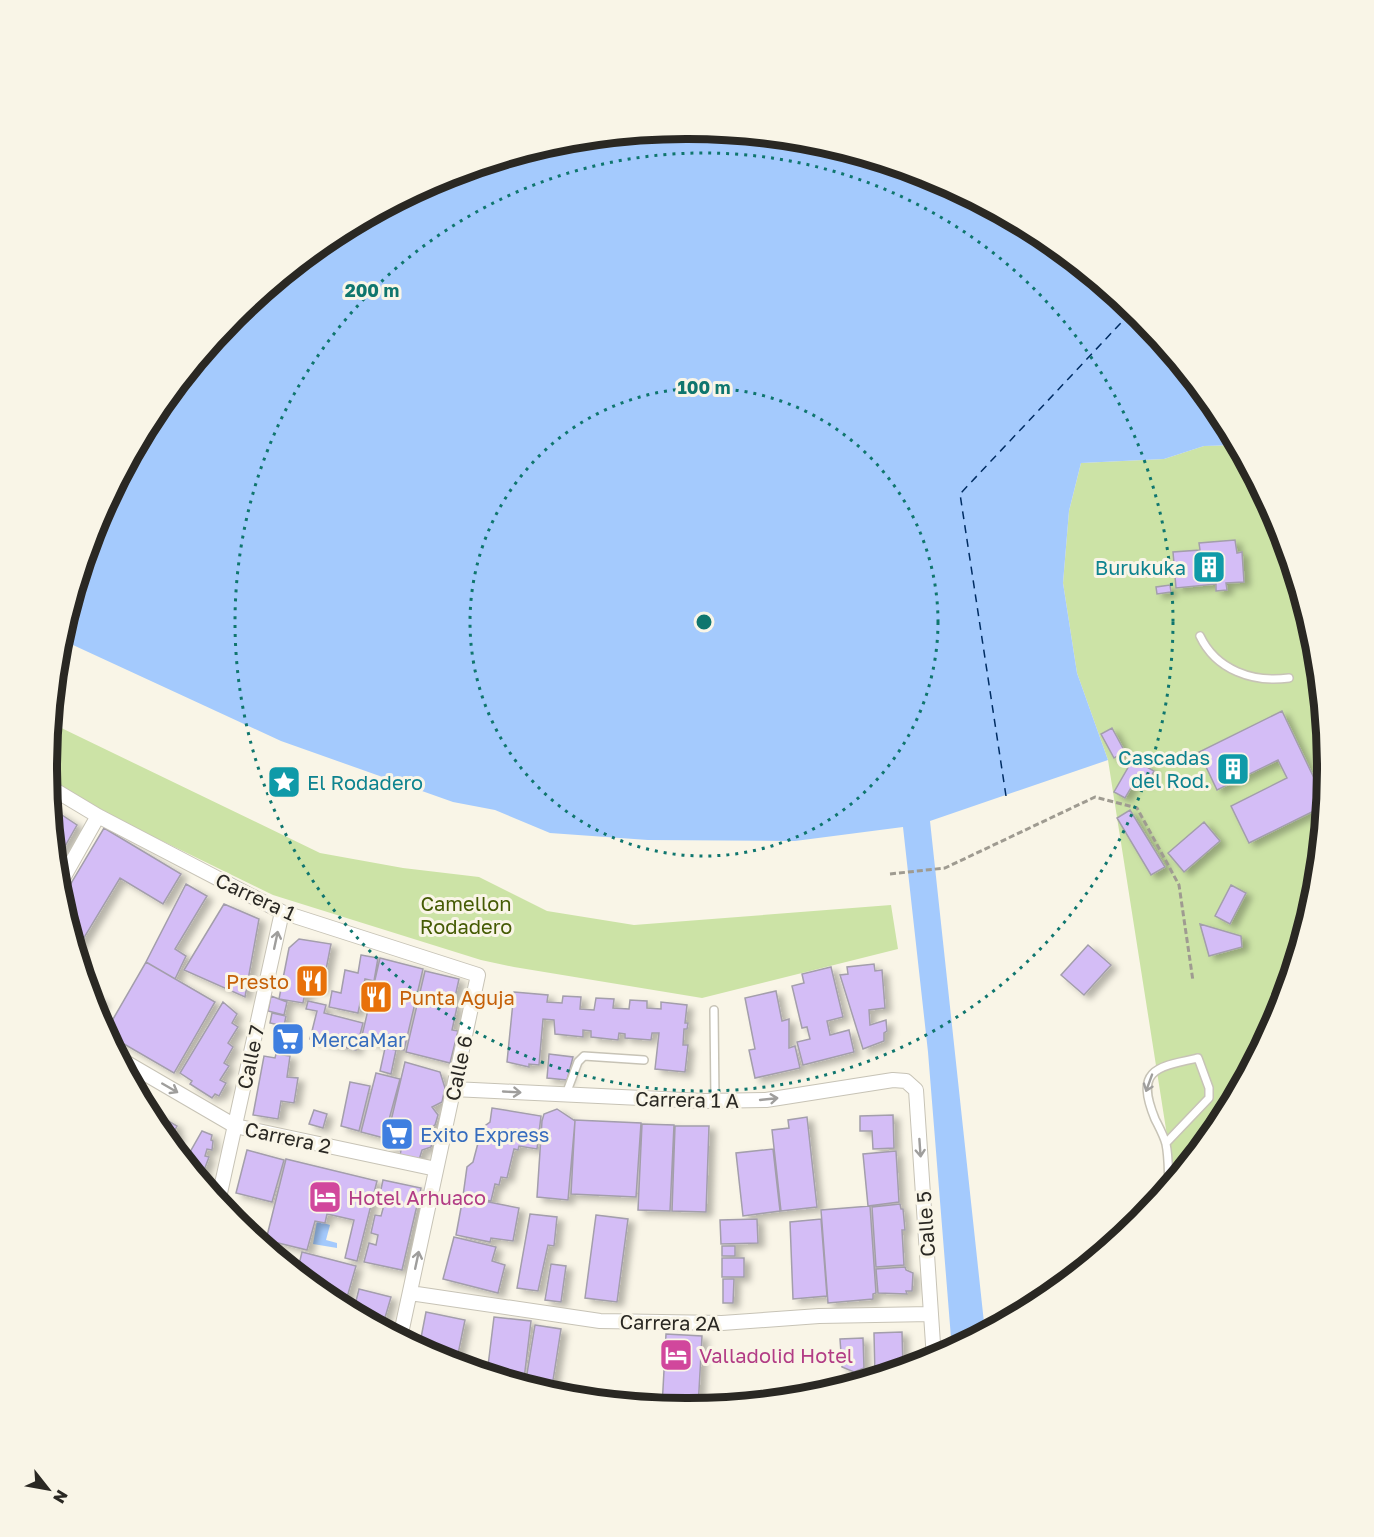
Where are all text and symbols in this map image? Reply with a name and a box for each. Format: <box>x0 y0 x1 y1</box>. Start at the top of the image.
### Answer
text: 200 m <box>345 279 399 301</box>
text: 100 m <box>678 376 730 398</box>
building icon: Burukuka <box>1191 549 1227 585</box>
place label: Burukuka <box>1095 555 1186 579</box>
centre of rings <box>694 612 714 632</box>
place label: Cascadas del Rod. <box>1118 745 1210 792</box>
building icon: Cascadas del Rod. <box>1215 751 1251 787</box>
place icon: El Rodadero <box>266 764 302 800</box>
place label: El Rodadero <box>307 770 423 794</box>
street label: Carrera 1 <box>212 867 300 925</box>
park label: Camellon Rodadero <box>420 891 512 938</box>
one-way arrow <box>270 930 282 949</box>
restaurant icon: Presto <box>294 963 330 999</box>
place label: Presto <box>226 969 289 993</box>
restaurant icon: Punta Aguja <box>358 979 394 1015</box>
place label: Punta Aguja <box>399 985 515 1009</box>
supermarket icon: MercaMar <box>270 1021 306 1057</box>
street label: Calle 7 <box>232 1023 268 1091</box>
place label: MercaMar <box>311 1027 406 1051</box>
street label: Calle 6 <box>439 1033 477 1103</box>
one-way arrow <box>1143 1073 1154 1091</box>
one-way arrow <box>161 1083 178 1095</box>
one-way arrow <box>501 1086 521 1097</box>
street label: Carrera 1 A <box>635 1086 739 1112</box>
one-way arrow <box>759 1093 779 1104</box>
street label: Carrera 2 <box>243 1116 333 1158</box>
supermarket icon: Exito Express <box>379 1116 415 1152</box>
place label: Exito Express <box>420 1122 549 1146</box>
one-way arrow <box>914 1138 925 1158</box>
hotel icon: Hotel Arhuaco <box>307 1179 343 1215</box>
place label: Hotel Arhuaco <box>348 1185 486 1209</box>
street label: Calle 5 <box>911 1190 939 1258</box>
one-way arrow <box>412 1251 423 1270</box>
street label: Carrera 2A <box>619 1309 721 1335</box>
hotel icon: Valladolid Hotel <box>658 1337 694 1373</box>
place label: Valladolid Hotel <box>699 1343 853 1367</box>
north arrow <box>18 1459 78 1519</box>
text: N <box>49 1486 73 1507</box>

